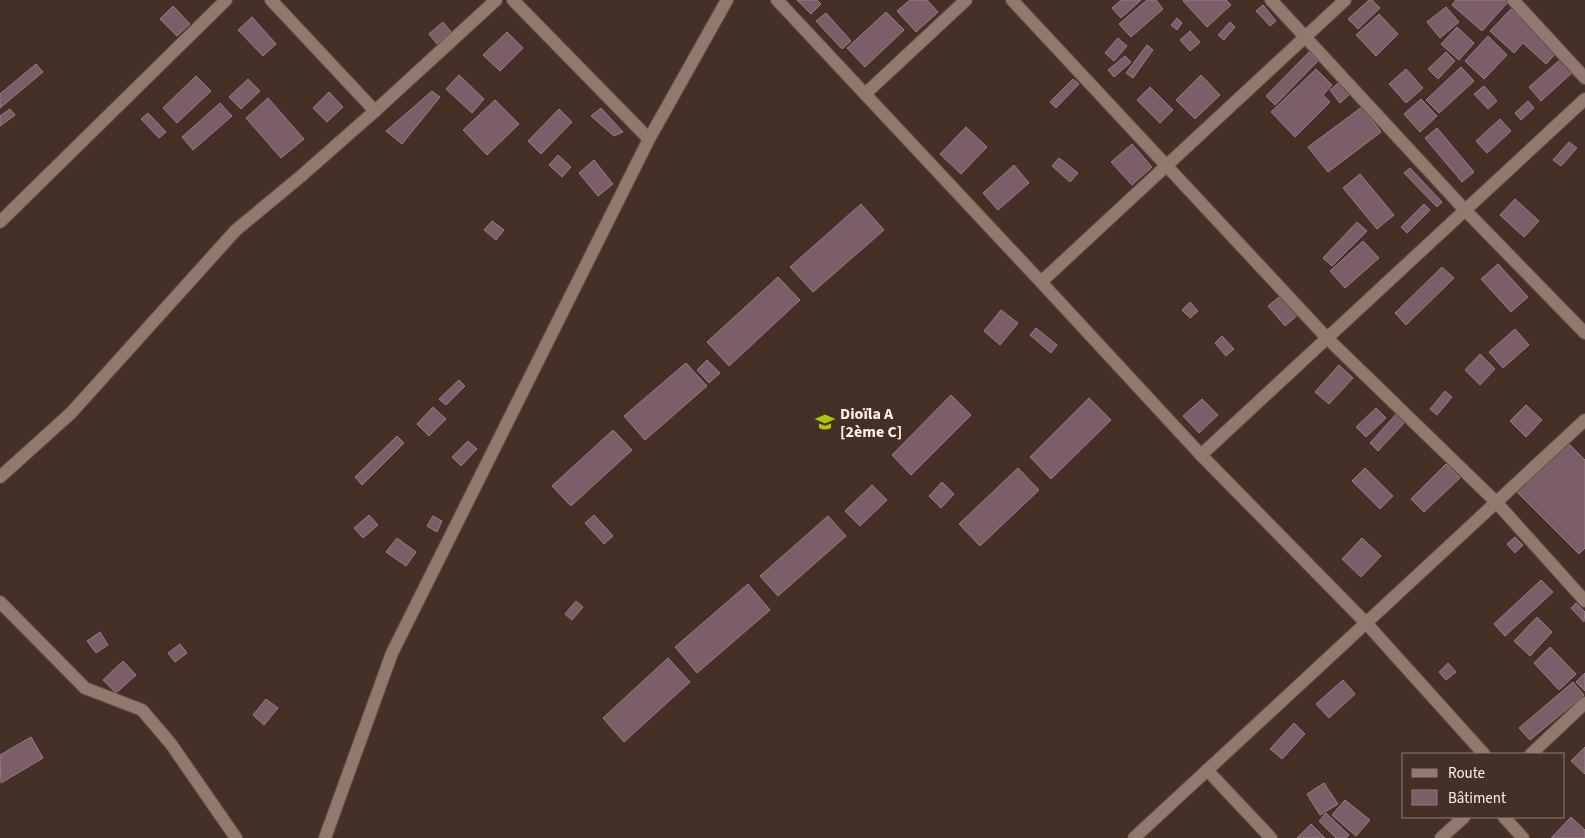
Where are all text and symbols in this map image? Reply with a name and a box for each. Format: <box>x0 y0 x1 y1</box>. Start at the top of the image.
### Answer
place label: Dioïla A [2ème C] <box>840 403 902 443</box>
school or university icon: Dioïla A [2ème C] <box>814 411 836 433</box>
legend <box>1402 753 1565 818</box>
text: Route <box>1448 763 1485 784</box>
text: Bâtiment <box>1448 788 1506 809</box>

